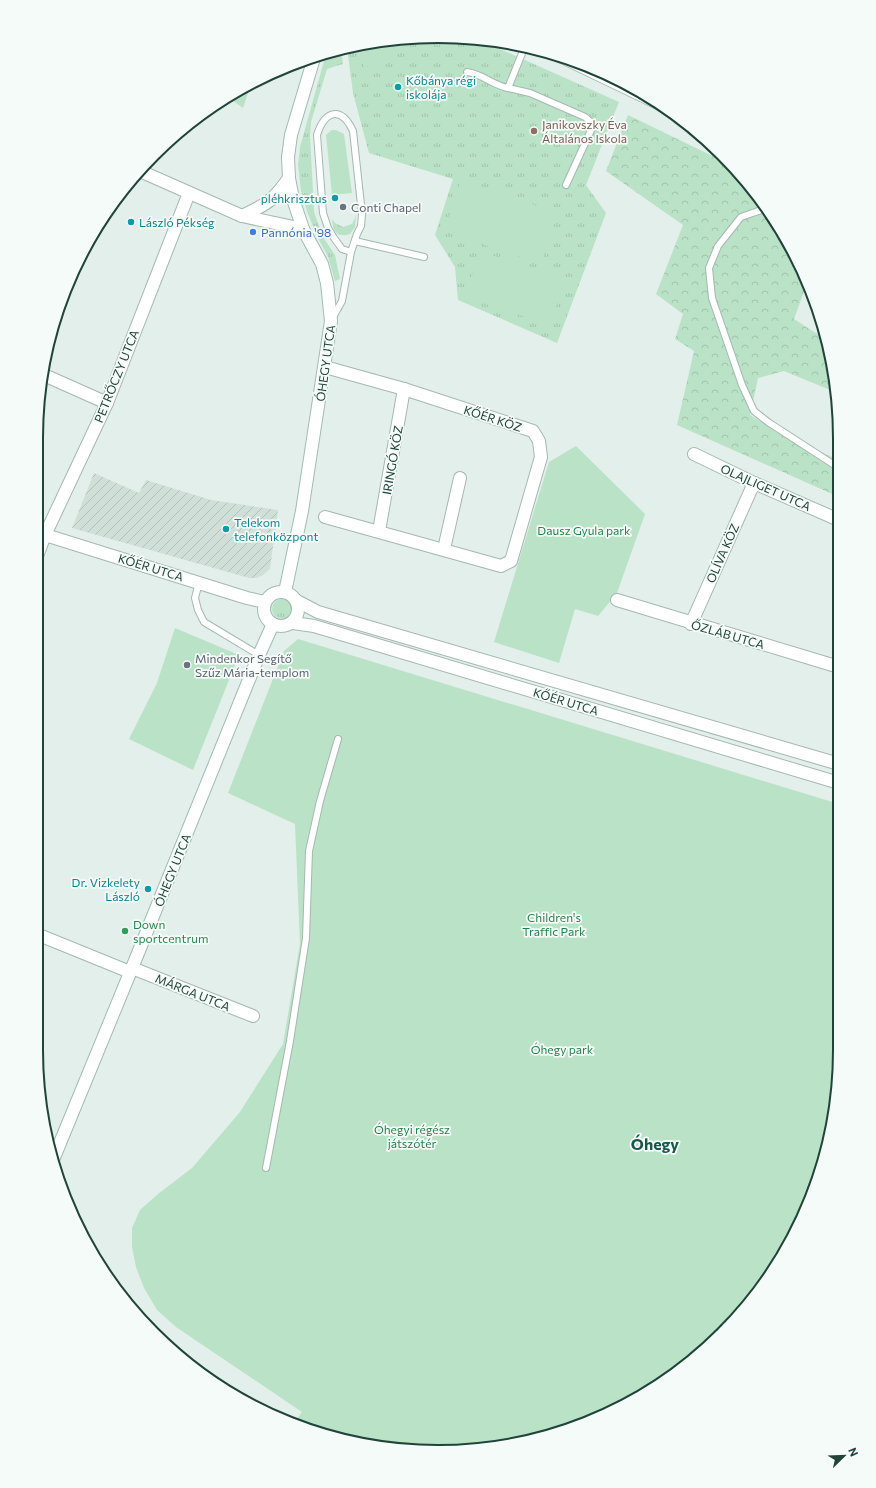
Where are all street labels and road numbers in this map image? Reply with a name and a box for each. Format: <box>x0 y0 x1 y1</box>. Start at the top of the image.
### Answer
street label: ÓHEGY UTCA <box>313 324 337 402</box>
street label: PETRŐCZY UTCA <box>91 327 141 425</box>
street label: KŐÉR KÖZ <box>462 402 524 434</box>
street label: IRINGÓ KÖZ <box>379 424 405 496</box>
street label: OLAJLIGET UTCA <box>718 461 813 514</box>
street label: OLÍVA KÖZ <box>703 521 741 585</box>
street label: KŐÉR UTCA <box>117 550 185 584</box>
street label: ŐZLÁB UTCA <box>690 617 766 651</box>
street label: KŐÉR UTCA <box>532 684 600 718</box>
street label: ÓHEGY UTCA <box>151 832 193 908</box>
street label: MÁRGA UTCA <box>153 971 233 1013</box>

